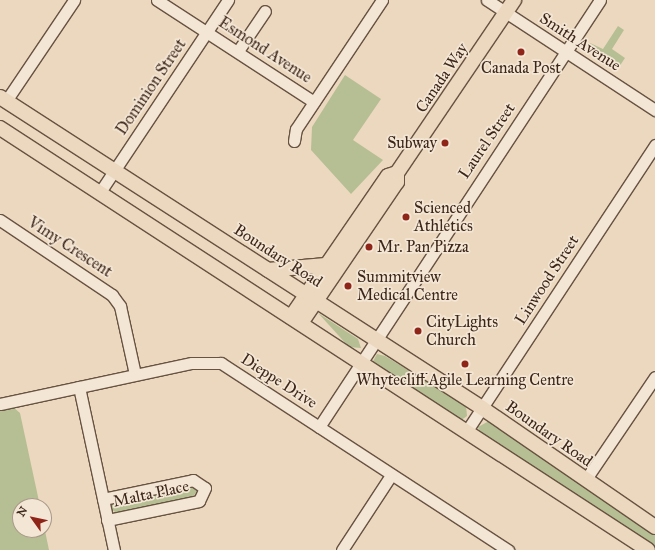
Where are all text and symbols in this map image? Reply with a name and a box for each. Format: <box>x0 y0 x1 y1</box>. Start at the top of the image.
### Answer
street label: Smith Avenue <box>536 9 624 75</box>
street label: Esmond Avenue <box>215 13 315 87</box>
street label: Dominion Street <box>112 35 190 139</box>
street label: Canada Way <box>412 40 472 116</box>
marker: Canada Post <box>516 47 526 57</box>
place label: Canada Post <box>481 58 561 78</box>
street label: Laurel Street <box>455 99 519 183</box>
place label: Subway <box>387 133 437 153</box>
marker: Subway <box>440 138 450 148</box>
place label: Scienced Athletics <box>414 198 473 236</box>
marker: Scienced Athletics <box>401 212 411 222</box>
street label: Vimy Crescent <box>24 213 116 281</box>
street label: Boundary Road <box>230 220 326 292</box>
street label: Linwood Street <box>511 232 583 328</box>
place label: Mr. Pan Pizza <box>377 237 469 257</box>
marker: Mr. Pan Pizza <box>364 242 374 252</box>
place label: Summitview Medical Centre <box>357 267 458 305</box>
marker: Summitview Medical Centre <box>342 280 354 292</box>
place label: CityLights Church <box>426 312 498 350</box>
marker: CityLights Church <box>413 326 423 336</box>
street label: Dieppe Drive <box>237 349 321 413</box>
marker: Whytecliff Agile Learning Centre <box>460 359 470 369</box>
place label: Whytecliff Agile Learning Centre <box>356 370 574 390</box>
street label: Boundary Road <box>502 397 596 471</box>
street label: Malta Place <box>111 477 191 511</box>
north arrow <box>12 498 52 538</box>
text: N <box>14 504 30 519</box>

